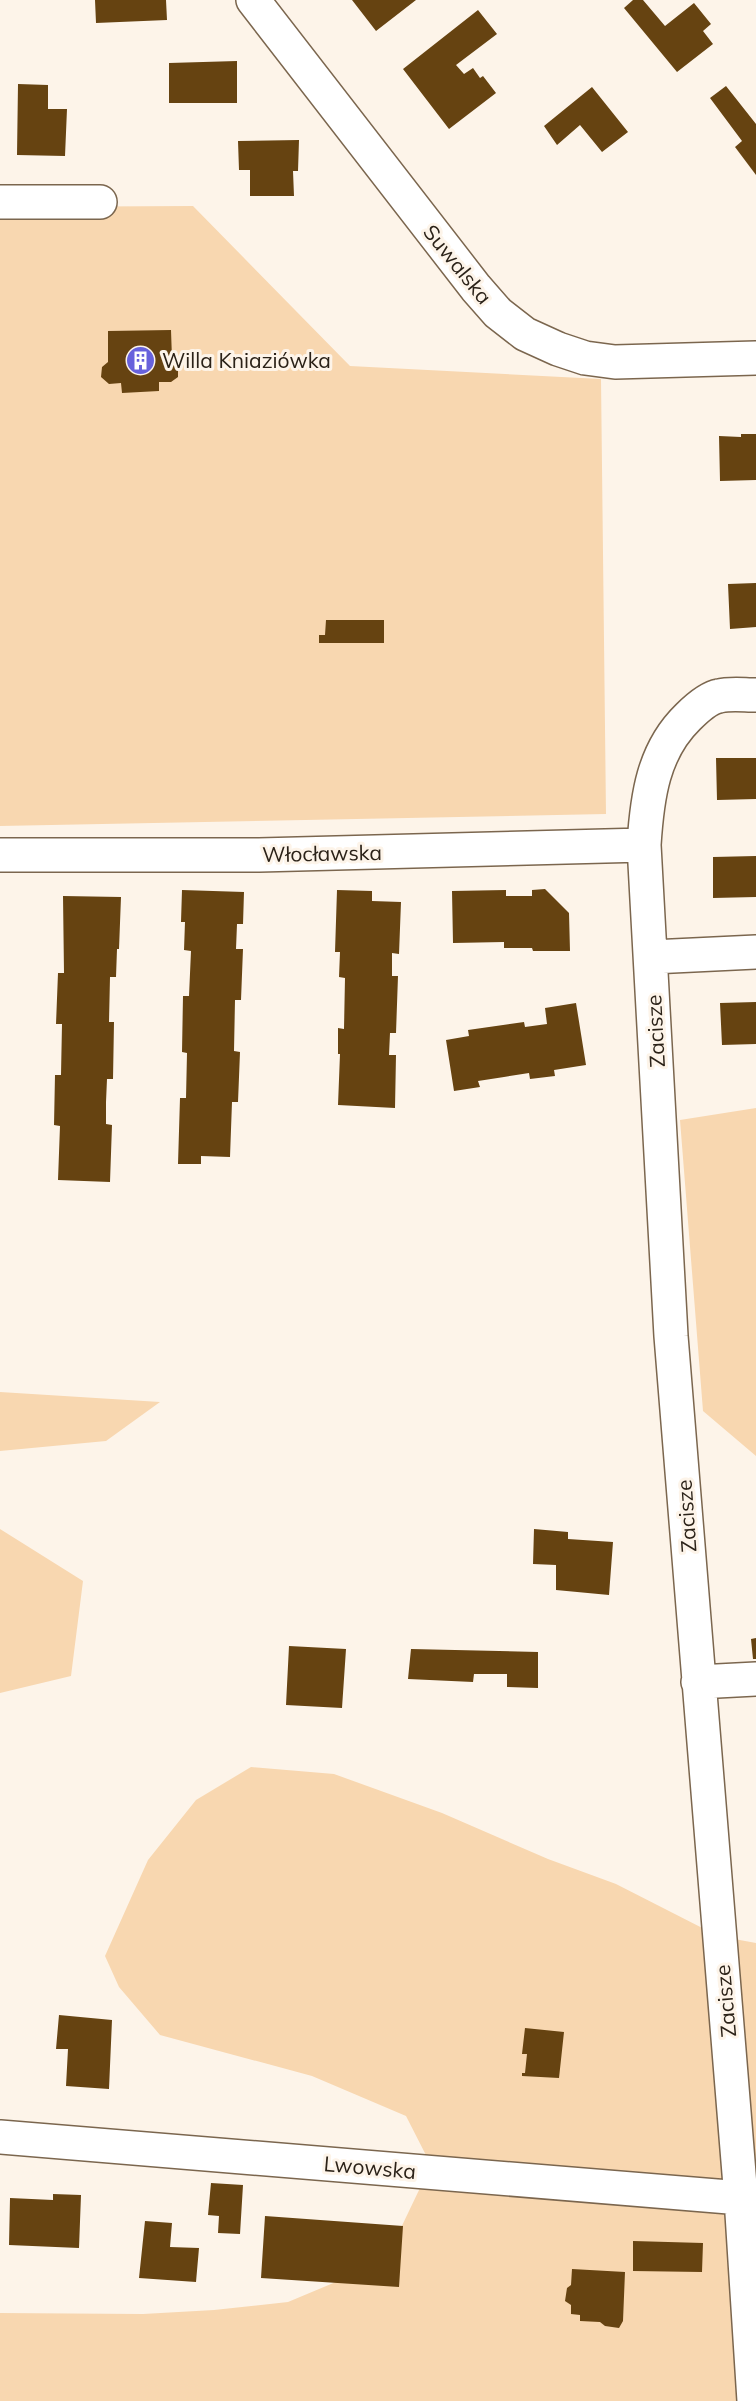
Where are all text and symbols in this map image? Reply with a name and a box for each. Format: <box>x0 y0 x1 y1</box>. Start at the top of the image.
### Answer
street label: Suwalska <box>418 219 498 309</box>
building icon: Willa Kniaziówka <box>125 344 157 376</box>
place label: Willa Kniaziówka <box>162 347 331 373</box>
street label: Włocławska <box>262 839 382 867</box>
street label: Zacisze <box>640 994 670 1068</box>
street label: Zacisze <box>670 1479 702 1553</box>
street label: Zacisze <box>709 1964 741 2038</box>
street label: Lwowska <box>323 2150 417 2184</box>

